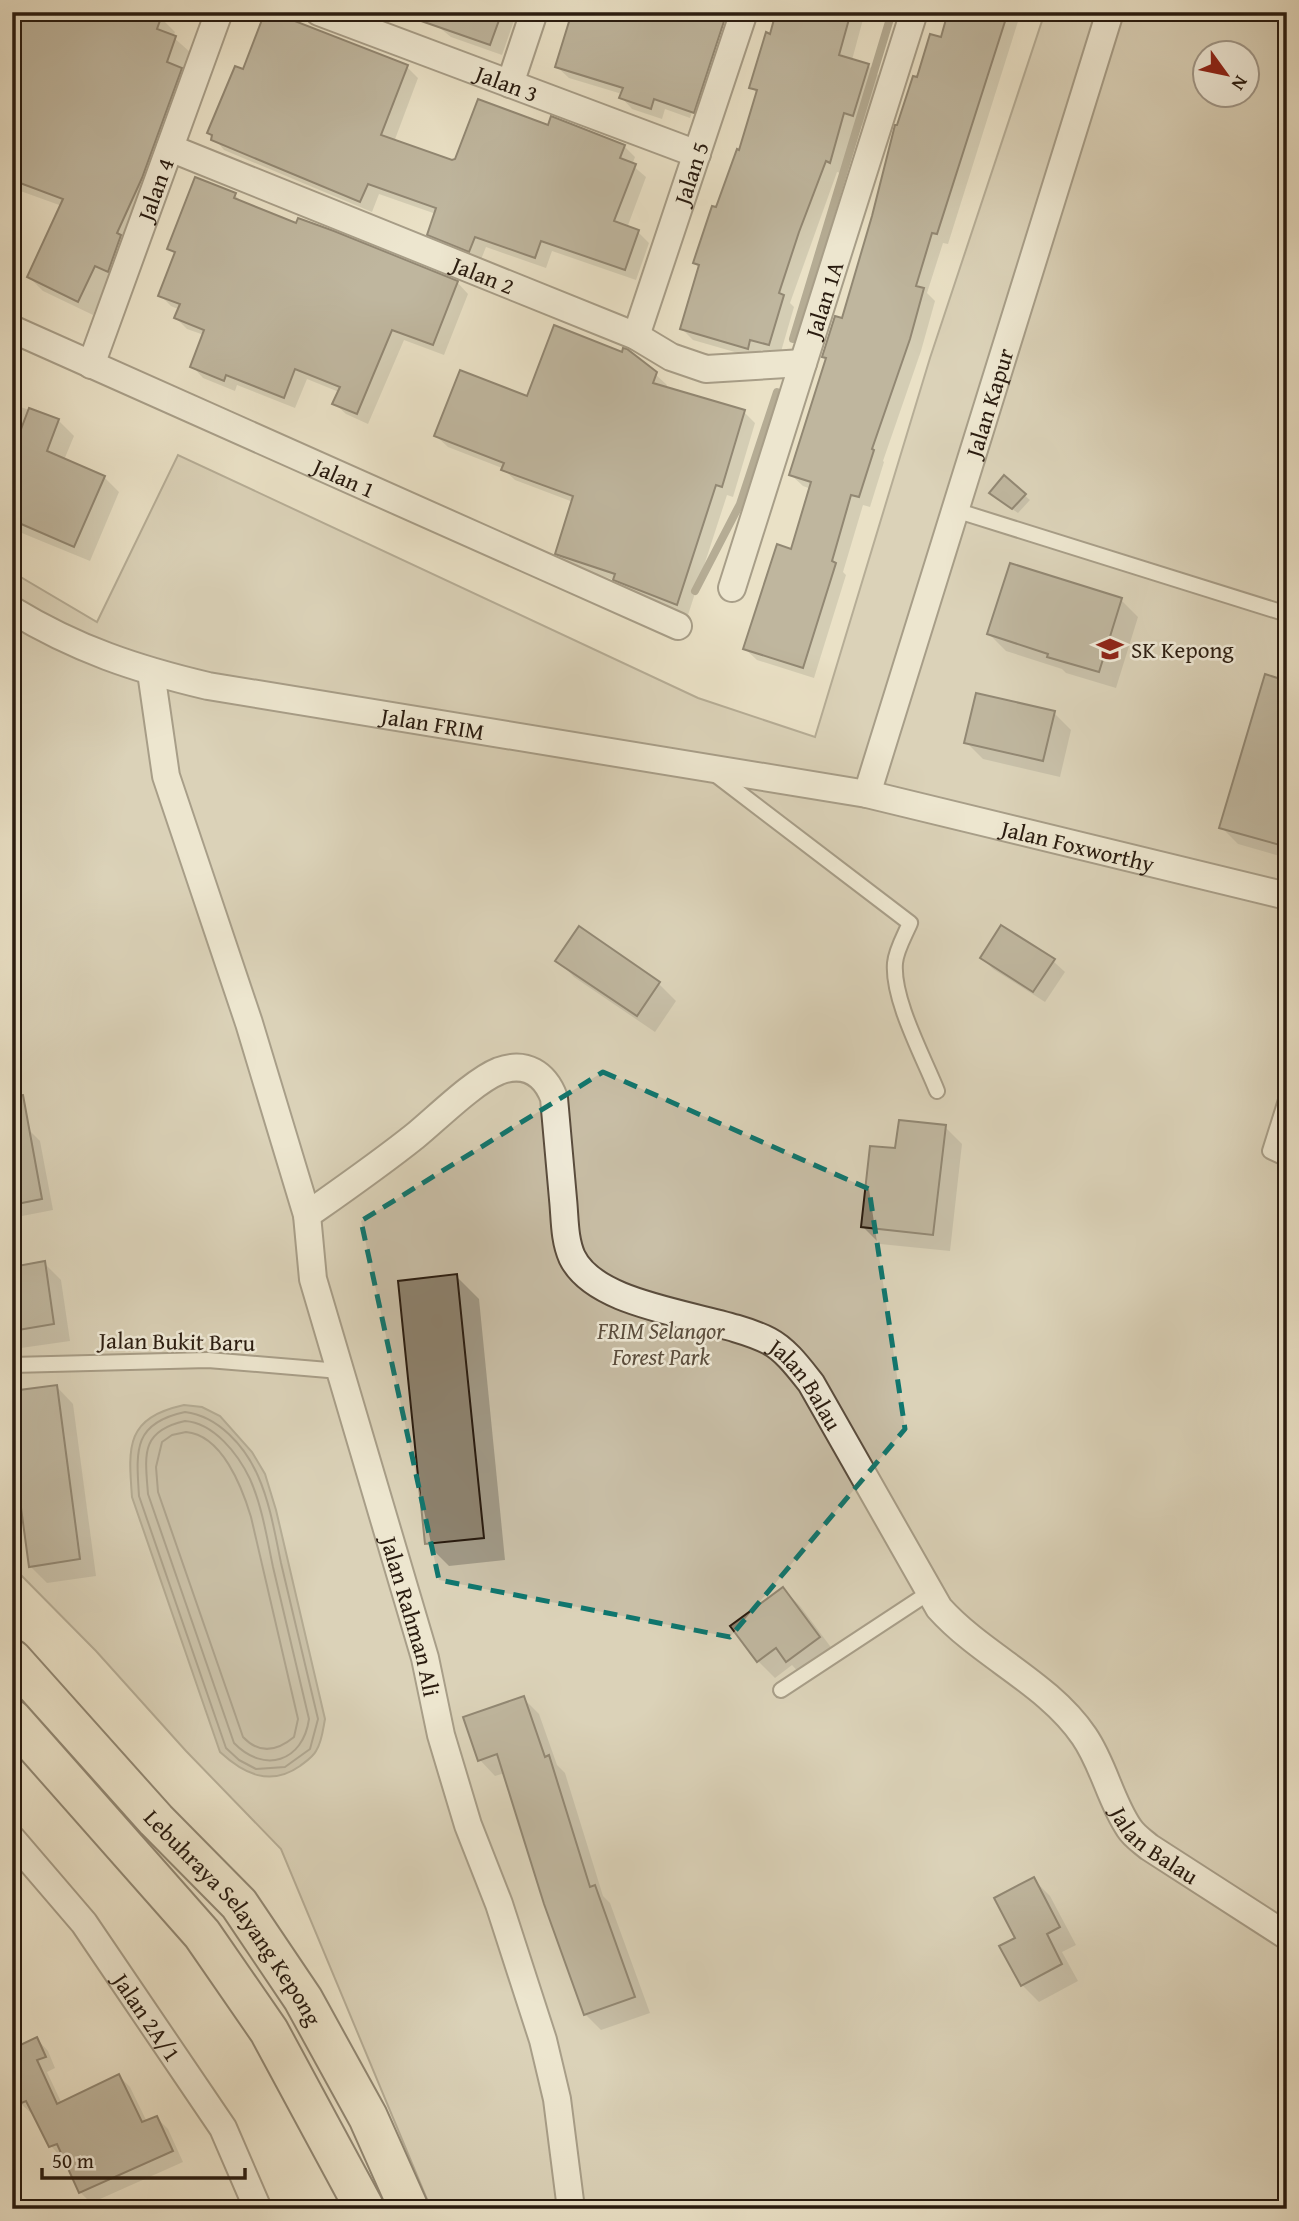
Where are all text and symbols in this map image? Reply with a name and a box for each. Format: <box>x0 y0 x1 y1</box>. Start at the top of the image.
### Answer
north arrow <box>1190 38 1260 108</box>
street label: Jalan 3 <box>468 55 543 109</box>
text: N <box>1225 70 1255 96</box>
street label: Jalan 5 <box>664 137 716 212</box>
street label: Jalan 4 <box>127 153 181 228</box>
street label: Jalan 2 <box>445 246 520 302</box>
street label: Jalan 1A <box>795 257 851 344</box>
street label: Jalan Kapur <box>955 343 1021 464</box>
street label: Jalan 1 <box>306 448 381 505</box>
place label: SK Kepong <box>1131 633 1234 666</box>
school or university icon: SK Kepong <box>1095 634 1125 664</box>
street label: Jalan FRIM <box>376 698 487 748</box>
street label: Jalan Foxworthy <box>995 810 1158 880</box>
park label: FRIM Selangor Forest Park <box>596 1314 726 1373</box>
street label: Jalan Bukit Baru <box>96 1323 256 1359</box>
street label: Jalan Balau <box>761 1328 851 1437</box>
street label: Jalan Rahman Ali <box>373 1529 449 1699</box>
street label: Jalan Balau <box>1102 1798 1206 1892</box>
street label: Lebuhraya Selayang Kepong <box>137 1801 331 2032</box>
street label: Jalan 2A/1 <box>104 1964 189 2068</box>
scale bar <box>42 2137 245 2181</box>
text: 50 m <box>52 2145 94 2176</box>

